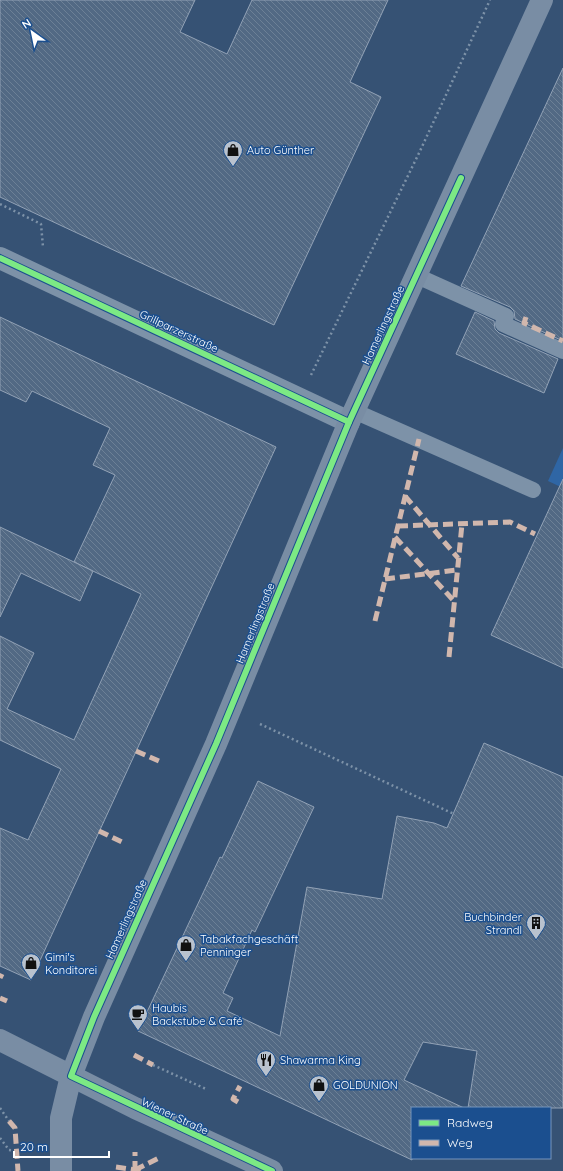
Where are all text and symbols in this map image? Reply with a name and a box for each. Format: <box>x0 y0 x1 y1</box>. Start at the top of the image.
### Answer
north arrow <box>12 12 52 52</box>
text: N <box>19 16 34 32</box>
shop icon: Auto Günther <box>222 139 244 167</box>
place label: Auto Günther <box>247 143 315 157</box>
street label: Hamerlingstraße <box>359 283 407 367</box>
street label: Grillparzerstraße <box>138 307 220 355</box>
street label: Hamerlingstraße <box>232 581 278 665</box>
street label: Hamerlingstraße <box>102 877 150 961</box>
place label: Buchbinder Strandl <box>464 910 523 937</box>
building icon: Buchbinder Strandl <box>525 912 547 940</box>
place label: Tabakfachgeschäft Penninger <box>200 932 299 959</box>
shop icon: Tabakfachgeschäft Penninger <box>175 934 197 962</box>
place label: Gimi's Konditorei <box>45 950 97 977</box>
shop icon: Gimi's Konditorei <box>20 952 42 980</box>
place label: Haubis Backstube & Café <box>152 1001 242 1028</box>
cafe icon: Haubis Backstube & Café <box>127 1003 149 1031</box>
restaurant icon: Shawarma King <box>255 1049 277 1077</box>
place label: Shawarma King <box>280 1053 361 1067</box>
shop icon: GOLDUNION <box>308 1074 330 1102</box>
place label: GOLDUNION <box>333 1078 398 1092</box>
street label: Wiener Straße <box>139 1094 211 1138</box>
legend <box>411 1107 551 1159</box>
text: Radweg <box>447 1115 493 1130</box>
scale bar <box>14 1133 109 1159</box>
text: Weg <box>447 1135 473 1150</box>
text: 20 m <box>20 1139 48 1154</box>

